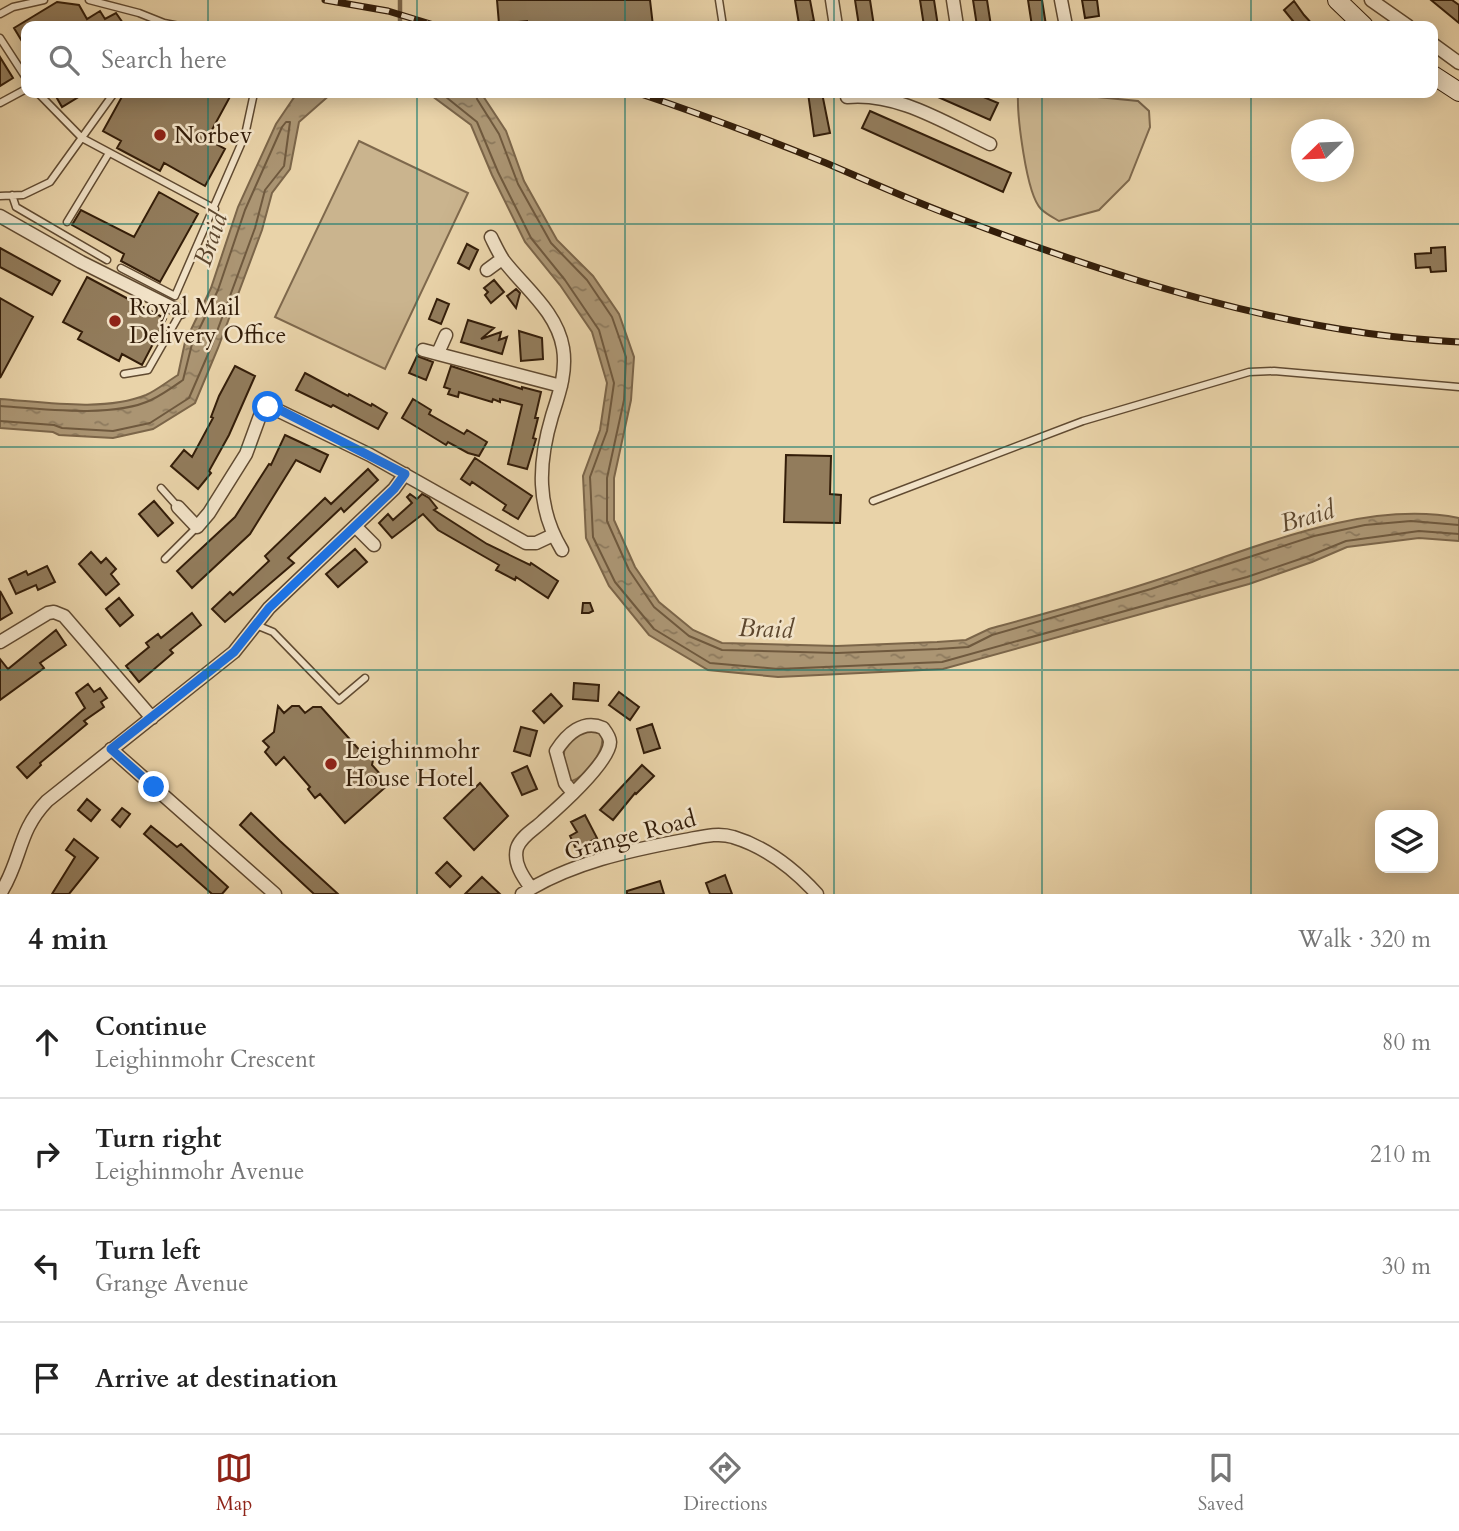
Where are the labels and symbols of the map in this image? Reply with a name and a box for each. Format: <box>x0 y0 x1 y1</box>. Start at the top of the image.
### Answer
place label: Norbev <box>174 119 253 152</box>
north arrow <box>1291 119 1354 182</box>
marker: Norbev <box>152 127 168 143</box>
water label: Braid <box>185 206 237 271</box>
place label: Royal Mail Delivery Office <box>129 291 286 352</box>
marker: Royal Mail Delivery Office <box>107 313 123 329</box>
route start <box>252 391 283 422</box>
water label: Braid <box>1276 492 1340 541</box>
water label: Braid <box>738 610 796 647</box>
place label: Leighinmohr House Hotel <box>345 734 480 795</box>
marker: Leighinmohr House Hotel <box>323 756 339 772</box>
route end <box>138 771 169 802</box>
street label: Grange Road <box>561 802 700 869</box>

